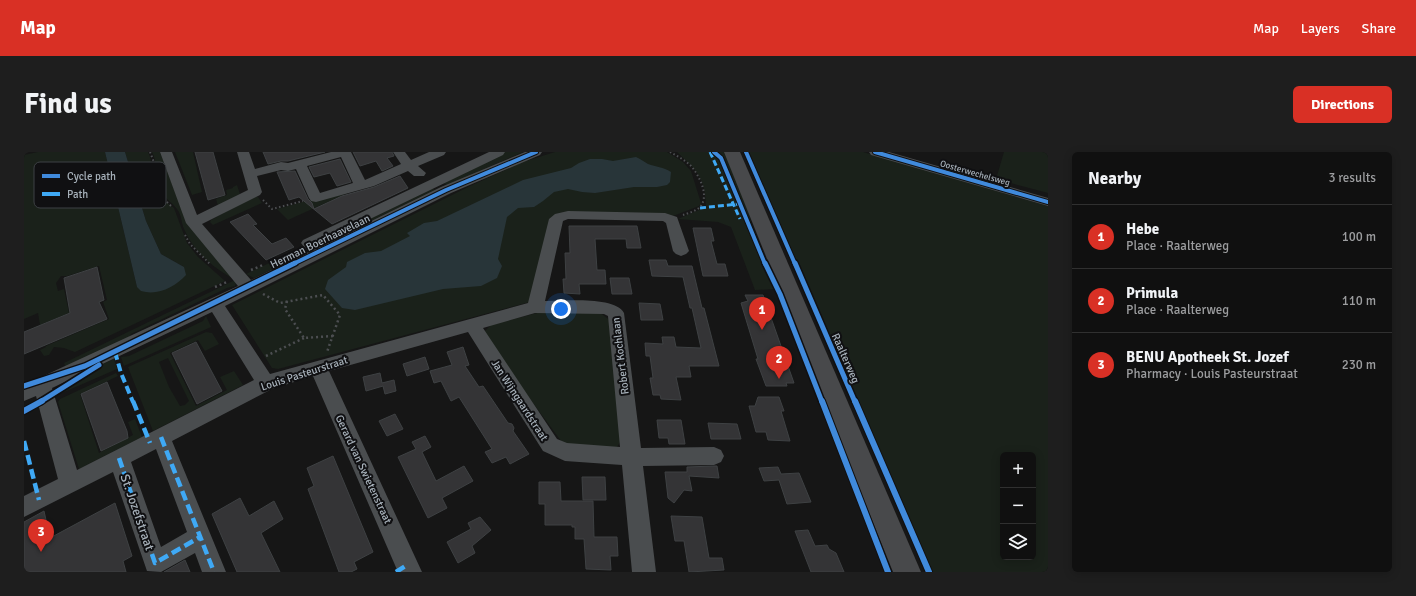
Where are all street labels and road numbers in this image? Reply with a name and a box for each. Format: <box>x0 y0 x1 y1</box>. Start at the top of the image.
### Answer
street label: Oosterwechelsweg <box>939 158 1011 189</box>
street label: Herman Boerhaavelaan <box>268 212 372 271</box>
street label: Robert Kochlaan <box>609 317 632 395</box>
street label: Raalterweg <box>829 331 862 385</box>
street label: Louis Pasteurstraat <box>259 353 349 394</box>
street label: Jan Wijngaardstraat <box>488 357 551 443</box>
street label: Gerard van Swietenstraat <box>333 413 395 526</box>
street label: St. Jozefstraat <box>117 472 158 553</box>

